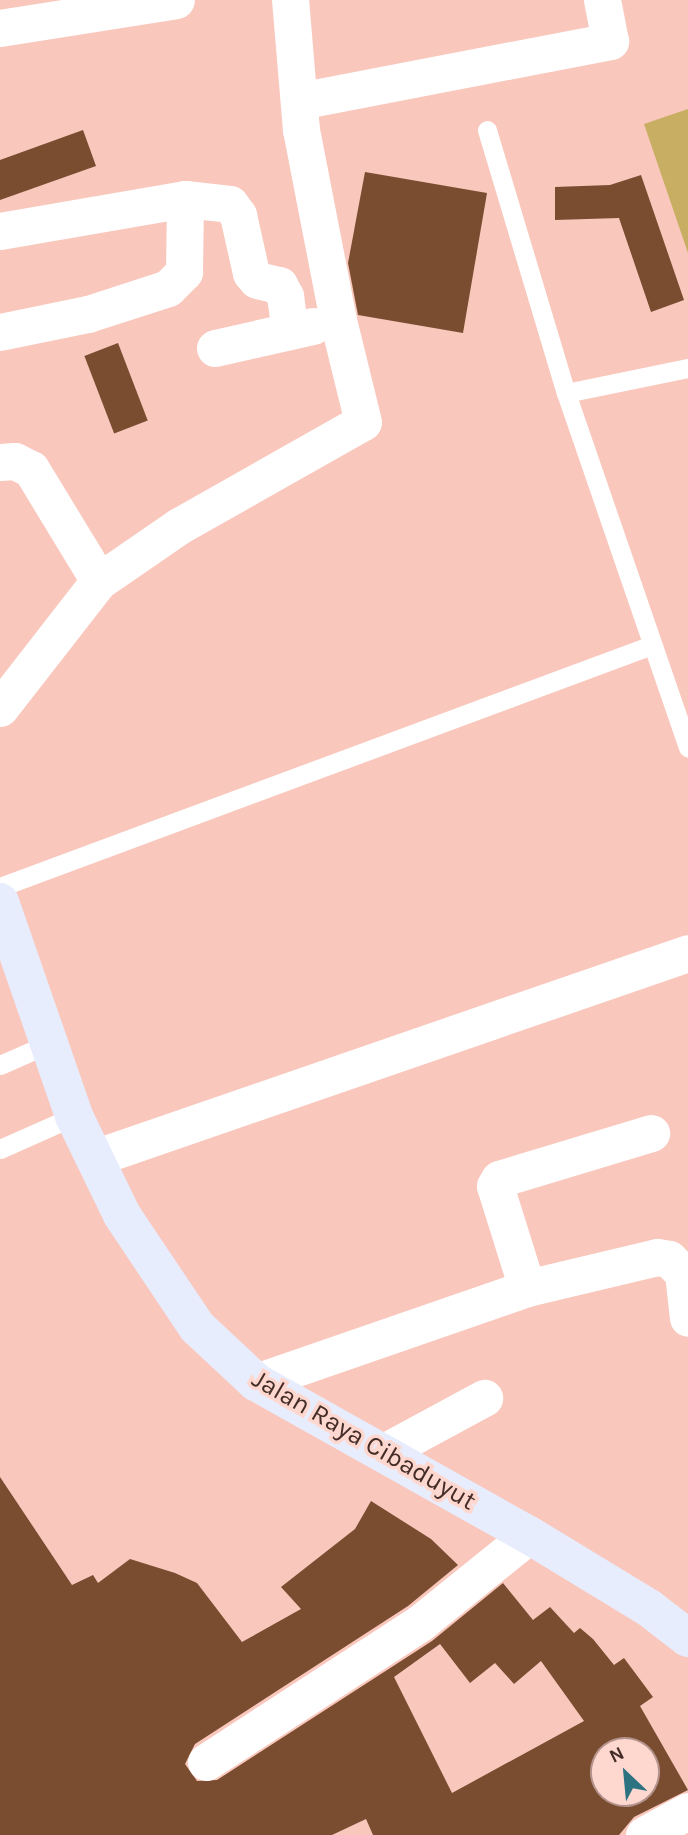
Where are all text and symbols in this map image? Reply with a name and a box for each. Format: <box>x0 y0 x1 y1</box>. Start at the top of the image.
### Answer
street label: Jalan Raya Cibaduyut <box>247 1363 481 1517</box>
north arrow <box>590 1737 660 1807</box>
text: N <box>606 1742 628 1768</box>

